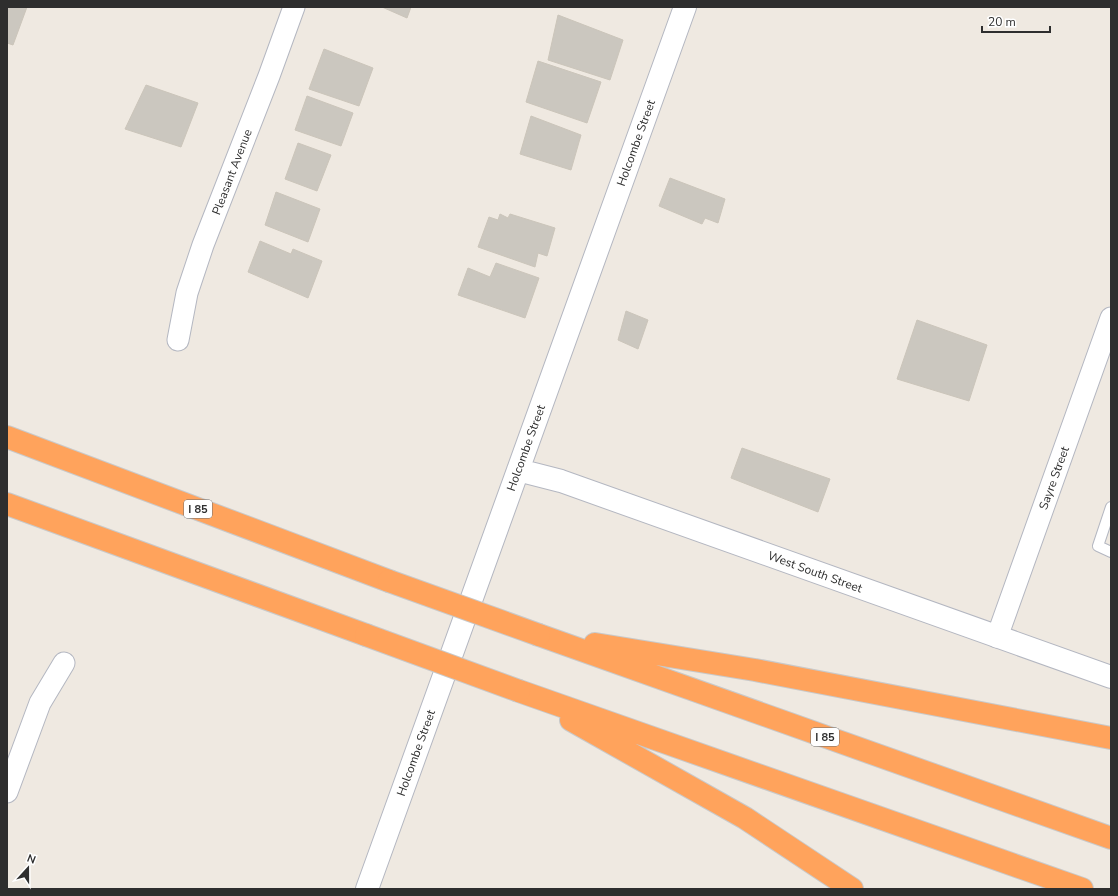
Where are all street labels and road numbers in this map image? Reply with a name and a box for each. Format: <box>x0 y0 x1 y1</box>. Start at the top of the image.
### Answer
street label: Holcombe Street <box>613 97 659 188</box>
street label: Pleasant Avenue <box>208 127 256 217</box>
street label: Holcombe Street <box>503 402 549 493</box>
street label: Sayre Street <box>1035 443 1073 512</box>
road number: I 85 <box>184 500 212 518</box>
street label: West South Street <box>766 547 865 597</box>
street label: Holcombe Street <box>393 707 439 798</box>
road number: I 85 <box>811 728 839 746</box>

